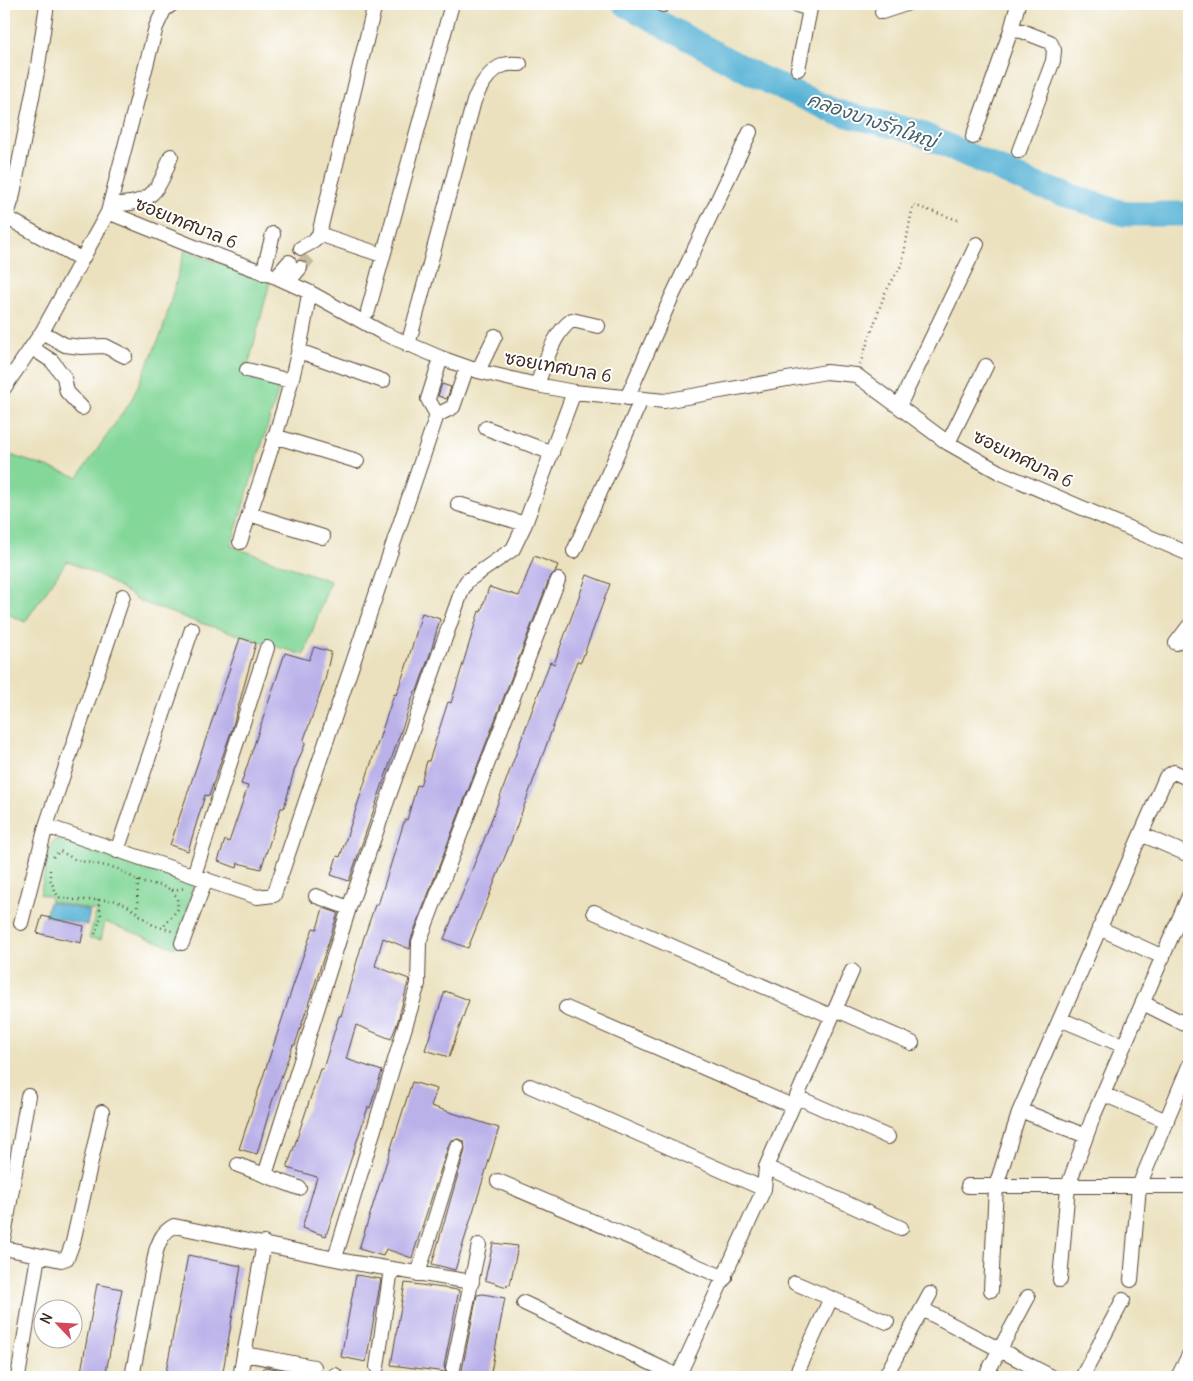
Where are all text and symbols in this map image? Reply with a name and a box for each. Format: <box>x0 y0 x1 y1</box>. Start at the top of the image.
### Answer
water label: คลองบางรักใหญ่ <box>804 87 944 155</box>
street label: ซอยเทศบาล 6 <box>132 192 241 254</box>
street label: ซอยเทศบาล 6 <box>503 346 614 387</box>
street label: ซอยเทศบาล 6 <box>969 424 1077 493</box>
north arrow <box>32 1298 82 1348</box>
text: N <box>36 1310 56 1327</box>

